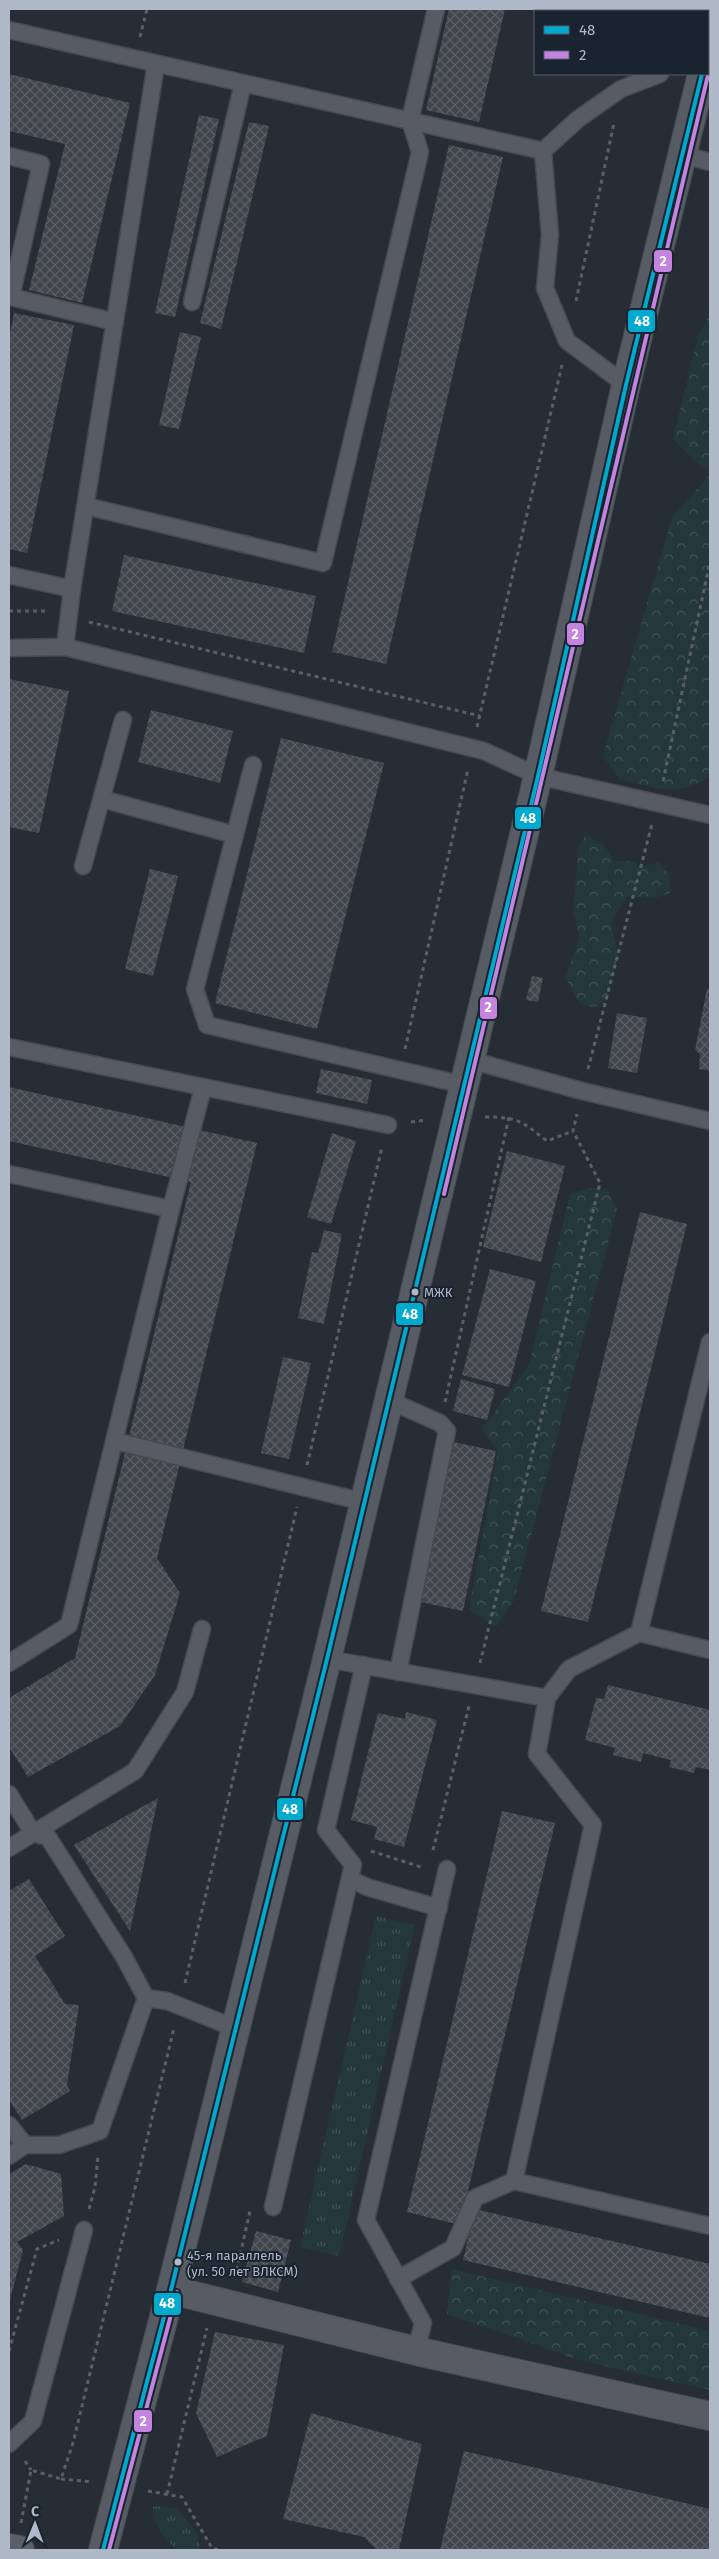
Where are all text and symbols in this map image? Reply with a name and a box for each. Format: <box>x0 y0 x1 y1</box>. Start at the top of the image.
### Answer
legend <box>534 10 709 75</box>
text: 48 <box>579 21 595 39</box>
text: 2 <box>579 46 586 64</box>
line badge: 2 <box>653 249 673 273</box>
text: 2 <box>659 253 667 270</box>
line badge: 48 <box>627 309 656 333</box>
text: 48 <box>634 313 650 330</box>
line badge: 2 <box>566 622 585 646</box>
text: 2 <box>571 626 579 643</box>
line badge: 48 <box>514 806 542 830</box>
text: 48 <box>520 810 536 827</box>
line badge: 2 <box>479 996 498 1020</box>
text: 2 <box>484 999 492 1016</box>
place label: МЖК <box>424 1285 453 1300</box>
marker: МЖК <box>410 1287 420 1297</box>
line badge: 48 <box>395 1302 424 1326</box>
text: 48 <box>402 1306 418 1323</box>
line badge: 48 <box>276 1797 304 1821</box>
text: 48 <box>282 1801 298 1818</box>
place label: 45-я параллель (ул. 50 лет ВЛКСМ) <box>187 2248 298 2279</box>
marker: 45-я параллель (ул. 50 лет ВЛКСМ) <box>173 2257 183 2267</box>
line badge: 48 <box>153 2292 182 2316</box>
text: 48 <box>159 2295 175 2312</box>
line badge: 2 <box>133 2409 153 2433</box>
text: 2 <box>139 2413 147 2430</box>
north arrow <box>10 2499 60 2549</box>
text: С <box>31 2503 39 2520</box>

